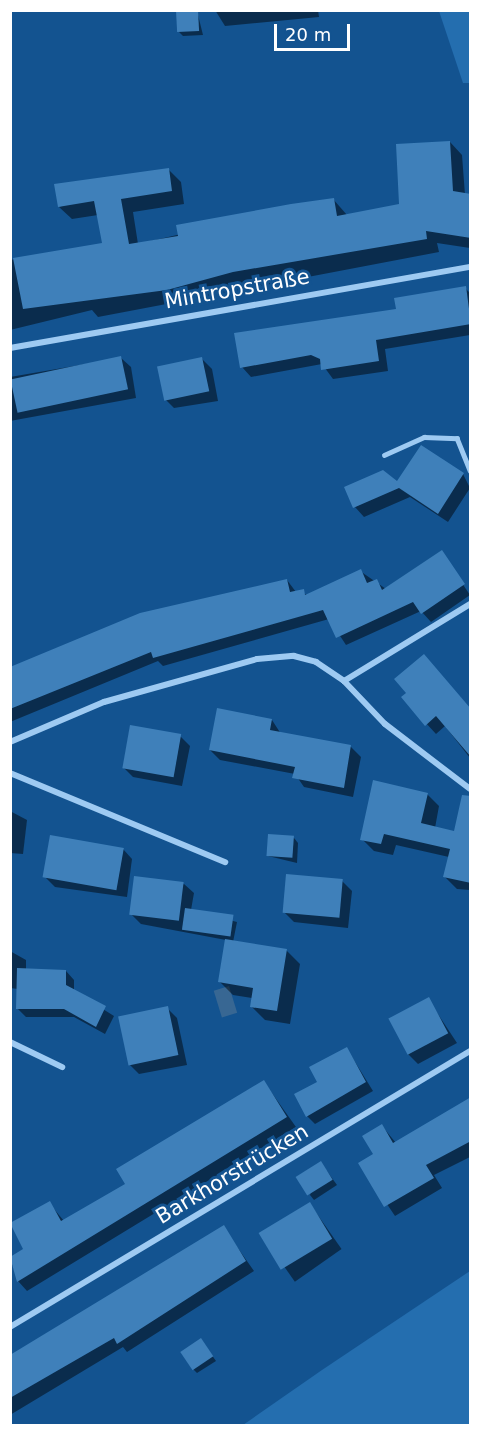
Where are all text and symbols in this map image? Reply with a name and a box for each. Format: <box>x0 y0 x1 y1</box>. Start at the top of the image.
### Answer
scale bar <box>277 12 354 50</box>
text: 20 m <box>285 24 331 45</box>
street label: Mintropstraße <box>163 264 311 314</box>
street label: Barkhorstrücken <box>151 1119 313 1229</box>

